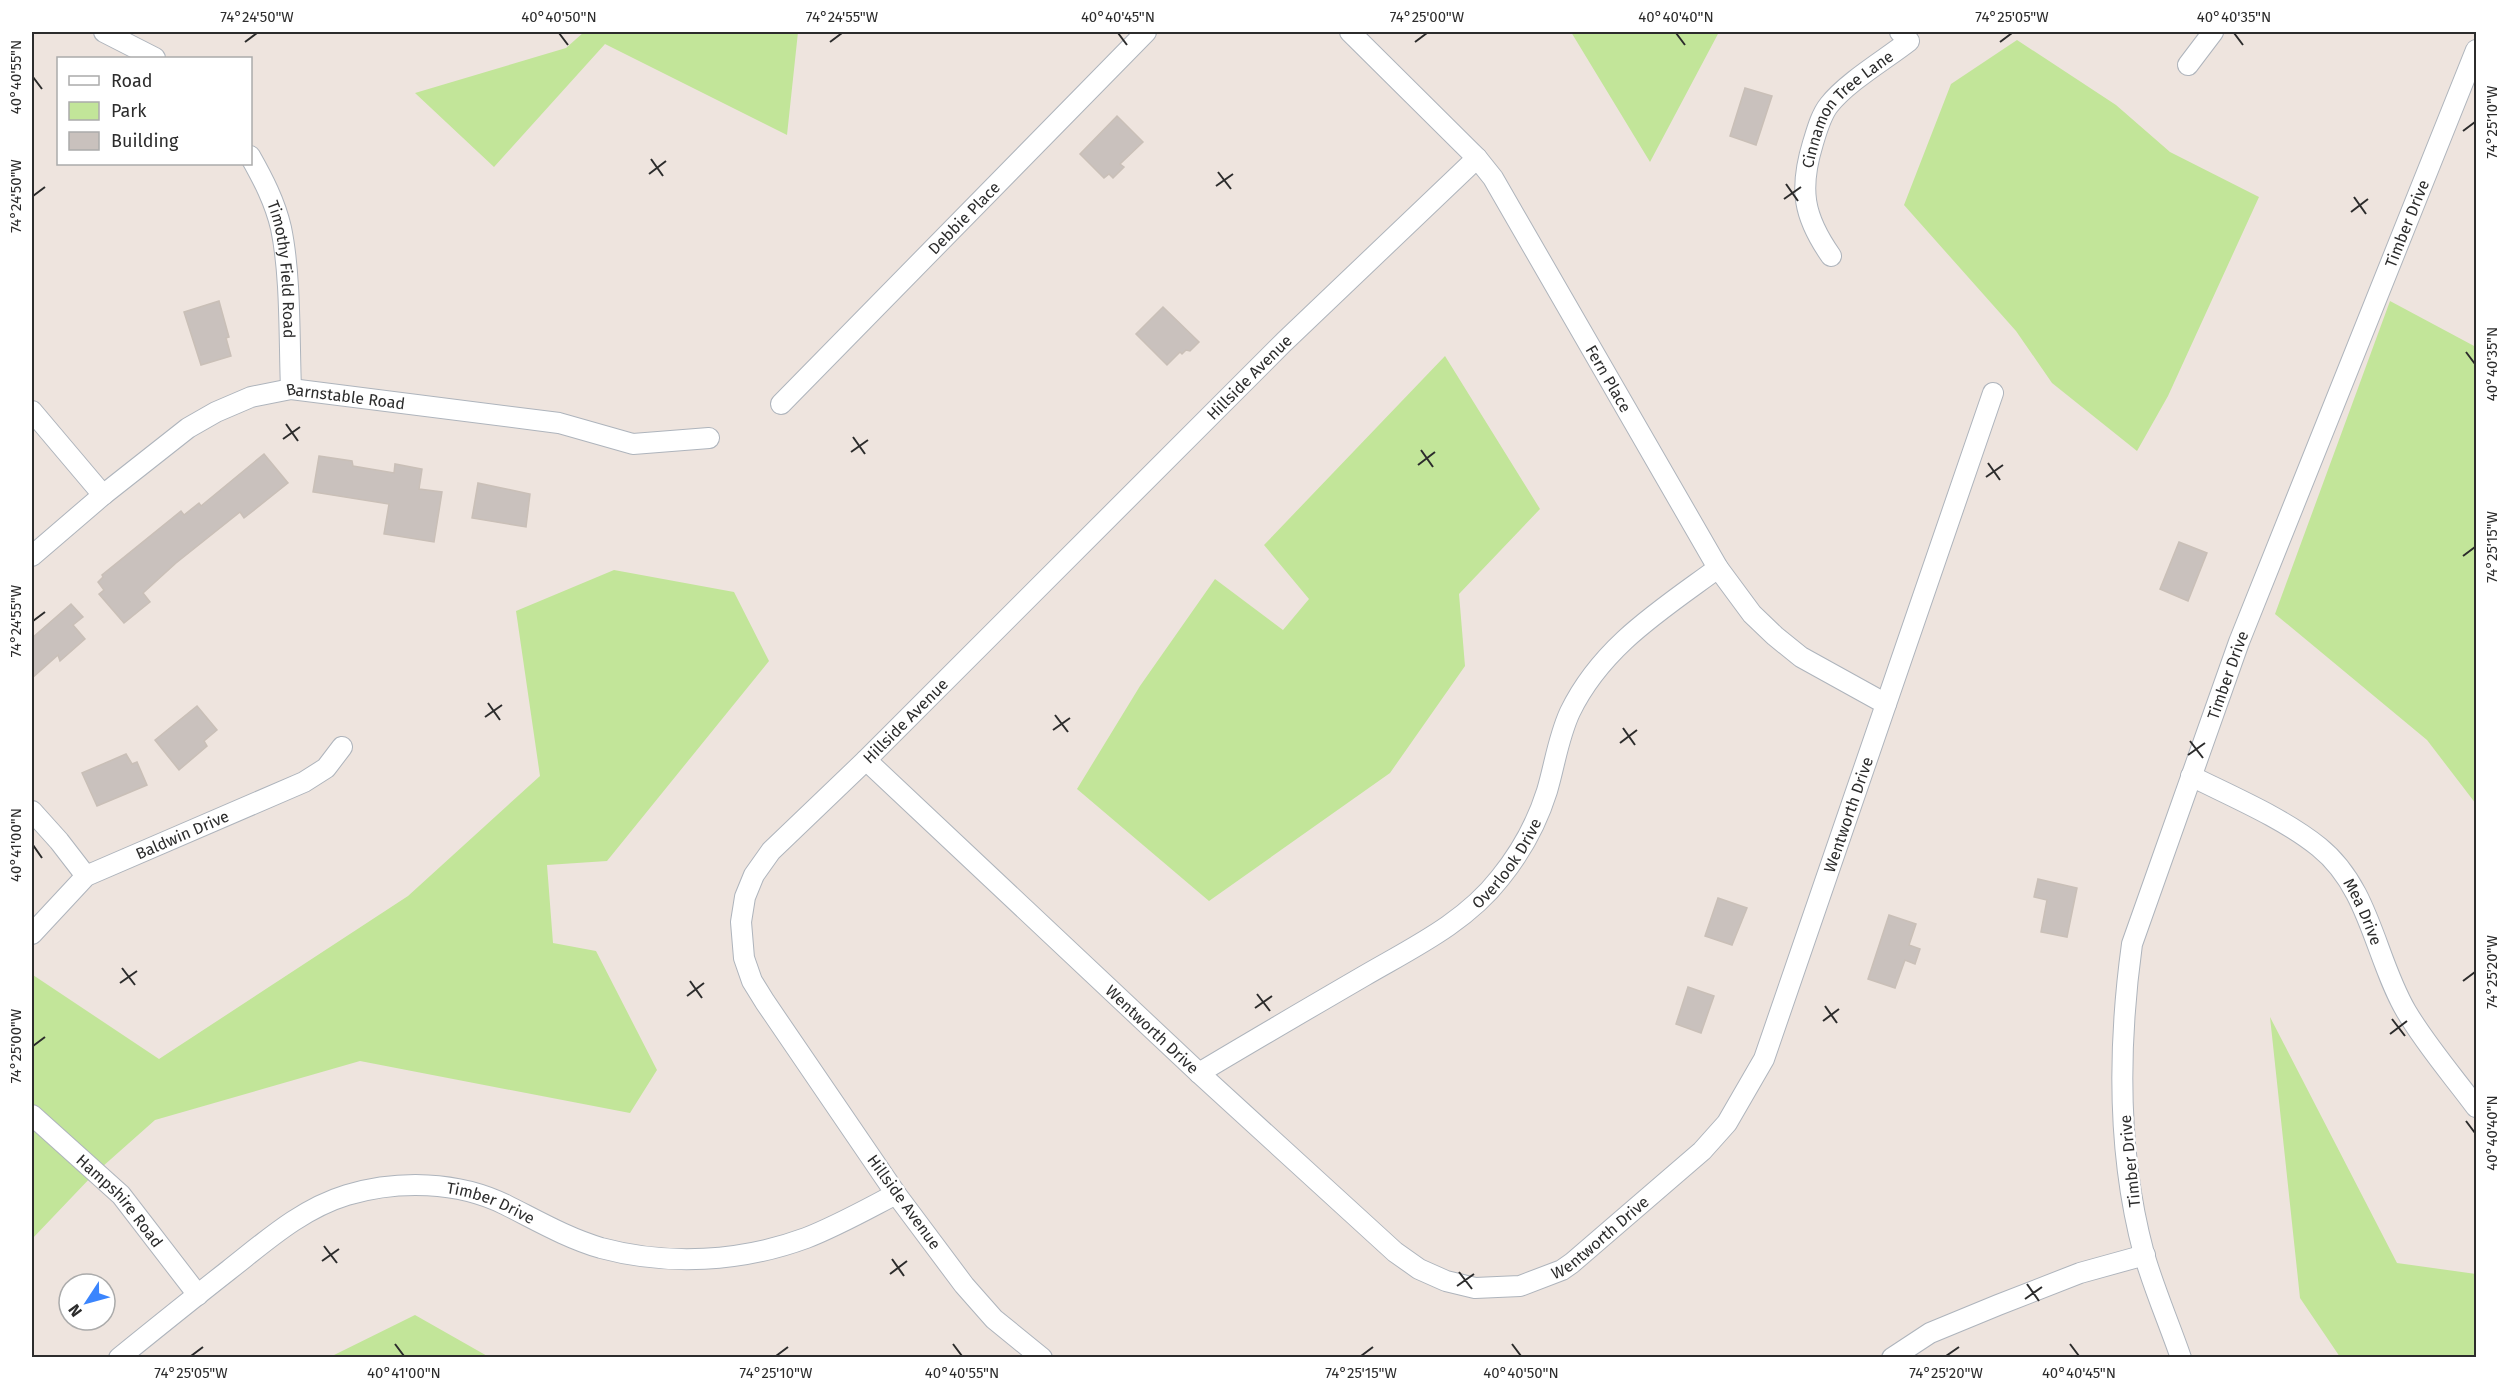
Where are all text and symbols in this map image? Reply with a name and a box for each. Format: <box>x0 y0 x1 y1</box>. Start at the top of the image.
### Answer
text: 74°24'50"W <box>220 8 294 26</box>
text: 40°40'50"N <box>521 8 597 26</box>
text: 74°24'55"W <box>806 8 879 26</box>
text: 40°40'45"N <box>1081 8 1155 26</box>
text: 74°25'00"W <box>1390 8 1465 26</box>
text: 40°40'40"N <box>1638 8 1714 26</box>
text: 74°25'05"W <box>1975 8 2049 26</box>
text: 40°40'35"N <box>2197 8 2271 26</box>
text: 40°40'55"N <box>7 40 25 114</box>
street label: Cinnamon Tree Lane <box>1798 46 1897 170</box>
legend <box>57 57 252 165</box>
text: Road <box>111 70 153 92</box>
text: 74°25'10"W <box>2483 85 2501 158</box>
text: Park <box>111 100 147 122</box>
text: Building <box>111 130 179 152</box>
text: 74°24'50"W <box>7 159 25 233</box>
street label: Debbie Place <box>924 177 1004 258</box>
street label: Timber Drive <box>2381 177 2433 270</box>
street label: Timothy Field Road <box>264 198 299 339</box>
text: 40°40'35"N <box>2483 327 2501 401</box>
street label: Hillside Avenue <box>1202 331 1295 424</box>
street label: Fern Place <box>1582 342 1635 415</box>
street label: Barnstable Road <box>284 379 406 413</box>
text: 74°25'15"W <box>2483 511 2501 583</box>
text: 74°24'55"W <box>7 584 25 657</box>
street label: Timber Drive <box>2203 628 2252 722</box>
street label: Hillside Avenue <box>859 674 952 767</box>
street label: Wentworth Drive <box>1819 754 1877 875</box>
street label: Baldwin Drive <box>133 806 232 863</box>
text: 40°41'00"N <box>7 808 25 882</box>
street label: Overlook Drive <box>1468 815 1545 912</box>
street label: Mea Drive <box>2340 874 2386 948</box>
text: 74°25'20"W <box>2483 935 2501 1009</box>
street label: Wentworth Drive <box>1102 981 1203 1078</box>
text: 74°25'00"W <box>7 1008 25 1083</box>
text: 40°40'40"N <box>2483 1095 2501 1171</box>
street label: Timber Drive <box>2116 1114 2144 1208</box>
street label: Hampshire Road <box>73 1150 167 1251</box>
street label: Hillside Avenue <box>863 1151 945 1253</box>
street label: Timber Drive <box>446 1178 538 1228</box>
street label: Wentworth Drive <box>1549 1192 1652 1283</box>
north arrow <box>57 1272 117 1332</box>
text: N <box>64 1301 86 1320</box>
text: 74°25'05"W <box>154 1364 228 1382</box>
text: 40°41'00"N <box>367 1364 441 1382</box>
text: 74°25'10"W <box>740 1364 813 1382</box>
text: 40°40'55"N <box>925 1364 999 1382</box>
text: 74°25'15"W <box>1325 1364 1397 1382</box>
text: 40°40'50"N <box>1483 1364 1559 1382</box>
text: 74°25'20"W <box>1909 1364 1983 1382</box>
text: 40°40'45"N <box>2042 1364 2116 1382</box>

